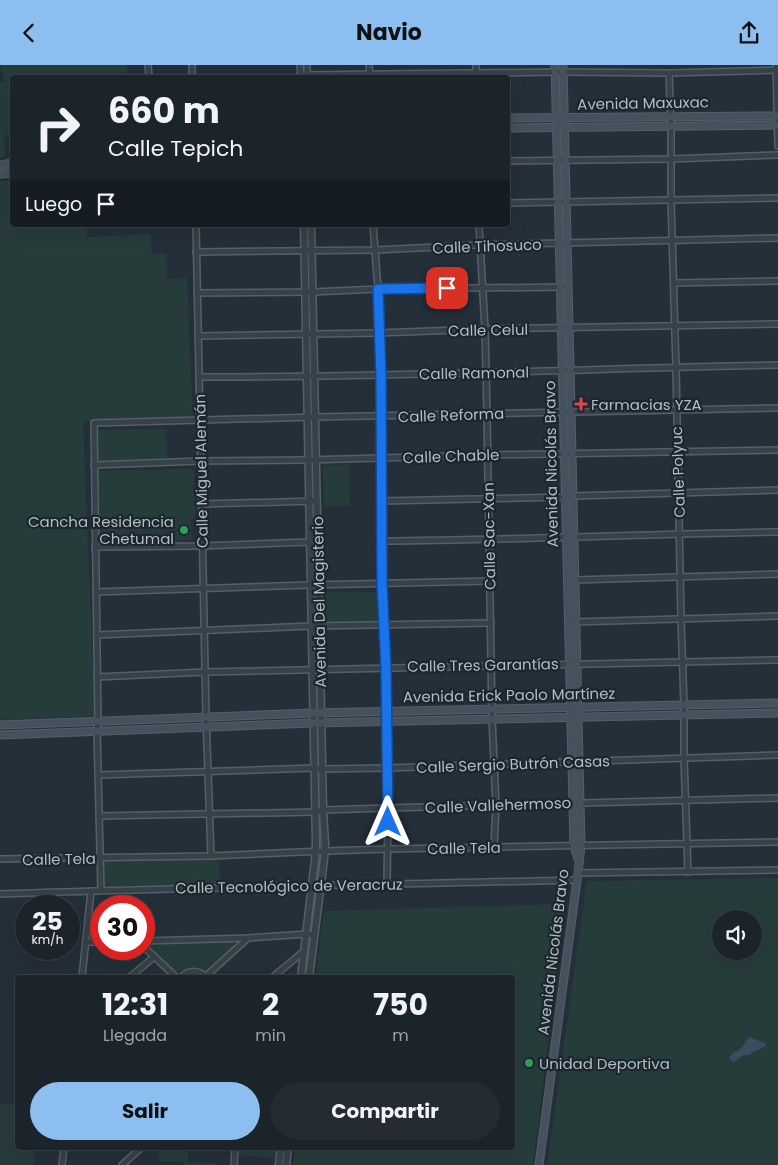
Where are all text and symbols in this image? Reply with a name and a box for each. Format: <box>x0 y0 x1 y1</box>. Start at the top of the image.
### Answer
text: Navio <box>356 17 422 48</box>
icon: back <box>15 19 43 47</box>
icon: share <box>735 19 763 47</box>
text: 660 m <box>108 86 220 135</box>
street label: Avenida Maxuxac <box>577 91 709 115</box>
icon: right <box>25 95 90 160</box>
text: Calle Tepich <box>108 133 243 164</box>
icon: arrive <box>92 190 120 218</box>
text: Luego <box>25 191 82 218</box>
street label: Calle Tihosuco <box>432 234 542 258</box>
pin <box>426 267 468 309</box>
icon: arrive <box>433 274 461 302</box>
street label: Calle Celul <box>448 319 528 341</box>
street label: Calle Ramonal <box>419 362 529 384</box>
street label: Avenida Nicolás Bravo <box>539 380 563 548</box>
street label: Calle Miguel Alemán <box>189 394 213 548</box>
place label: Farmacias YZA <box>591 394 702 415</box>
marker: Farmacias YZA <box>575 398 587 410</box>
street label: Calle Reforma <box>397 403 505 427</box>
street label: Calle Polyuc <box>666 426 690 518</box>
street label: Calle Chable <box>402 444 500 468</box>
street label: Calle Sac-Xan <box>478 482 500 590</box>
place label: Cancha Residencia Chetumal <box>28 511 174 549</box>
street label: Avenida Del Magisterio <box>307 516 331 688</box>
marker: Cancha Residencia Chetumal <box>178 524 190 536</box>
street label: Calle Tres Garantías <box>407 653 559 677</box>
street label: Avenida Erick Paolo Martínez <box>403 683 616 707</box>
street label: Calle Sergio Butrón Casas <box>416 750 611 778</box>
street label: Calle Vallehermoso <box>425 792 571 818</box>
position arrow <box>361 795 413 847</box>
street label: Calle Tela <box>427 837 501 859</box>
street label: Calle Tela <box>22 848 96 870</box>
street label: Avenida Nicolás Bravo <box>532 868 574 1036</box>
street label: Calle Tecnológico de Veracruz <box>175 874 403 898</box>
speed limit sign: 30 <box>90 895 155 960</box>
text: 25 <box>32 904 63 939</box>
map controls <box>712 910 762 960</box>
button: sound <box>712 910 762 960</box>
text: km/h <box>32 931 63 948</box>
text: 12:31 <box>102 983 168 1026</box>
text: 2 <box>262 983 279 1026</box>
text: 750 <box>373 983 428 1026</box>
text: Llegada <box>103 1024 167 1047</box>
text: min <box>255 1024 286 1047</box>
text: m <box>392 1024 409 1047</box>
place label: Unidad Deportiva <box>539 1053 670 1074</box>
marker: Unidad Deportiva <box>523 1057 535 1069</box>
button: Salir <box>30 1082 260 1140</box>
button: Compartir <box>270 1082 500 1140</box>

